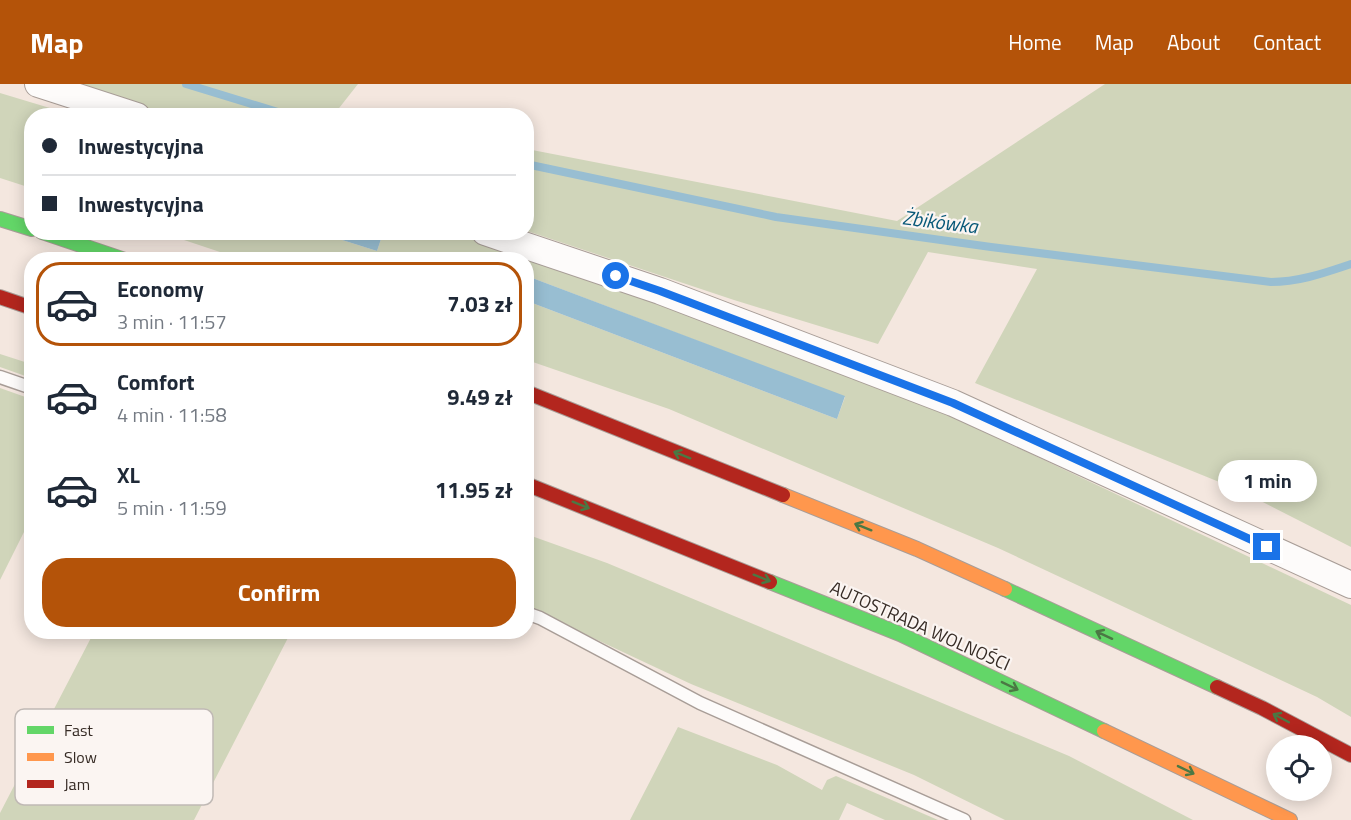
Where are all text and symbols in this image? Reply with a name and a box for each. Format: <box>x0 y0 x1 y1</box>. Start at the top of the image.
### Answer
text: Map <box>30 21 84 64</box>
text: Home <box>1008 26 1062 58</box>
text: Map <box>1095 26 1134 58</box>
text: About <box>1167 26 1220 58</box>
text: Contact <box>1253 26 1321 58</box>
text: Inwestycyjna <box>78 129 204 163</box>
text: Inwestycyjna <box>78 187 204 221</box>
water label: Żbikówka <box>901 202 980 242</box>
route start <box>602 262 629 289</box>
text: Economy <box>117 272 204 306</box>
icon: car <box>45 277 99 331</box>
text: 7.03 zł <box>447 287 513 321</box>
text: 3 min · 11:57 <box>117 306 227 337</box>
text: Comfort <box>117 365 195 399</box>
icon: car <box>45 370 99 424</box>
text: 9.49 zł <box>447 380 513 414</box>
text: 4 min · 11:58 <box>117 399 227 430</box>
one-way arrow <box>673 449 692 460</box>
text: XL <box>117 458 140 492</box>
callout: 1 min <box>1218 460 1316 502</box>
icon: car <box>45 463 99 517</box>
text: 1 min <box>1243 465 1292 496</box>
text: 11.95 zł <box>435 473 513 507</box>
text: 5 min · 11:59 <box>117 492 227 523</box>
one-way arrow <box>571 500 590 511</box>
one-way arrow <box>854 521 873 532</box>
route end <box>1253 533 1280 560</box>
button: Confirm <box>42 558 516 627</box>
one-way arrow <box>752 573 770 584</box>
street label: AUTOSTRADA WOLNOŚCI <box>826 574 1015 677</box>
one-way arrow <box>1096 629 1114 641</box>
one-way arrow <box>1000 680 1018 692</box>
legend <box>15 709 213 805</box>
one-way arrow <box>1272 712 1290 723</box>
text: Fast <box>64 718 93 742</box>
map controls <box>1266 735 1332 801</box>
button: locate <box>1266 735 1332 801</box>
text: Slow <box>64 745 97 769</box>
one-way arrow <box>1176 764 1194 776</box>
text: Jam <box>64 772 90 796</box>

